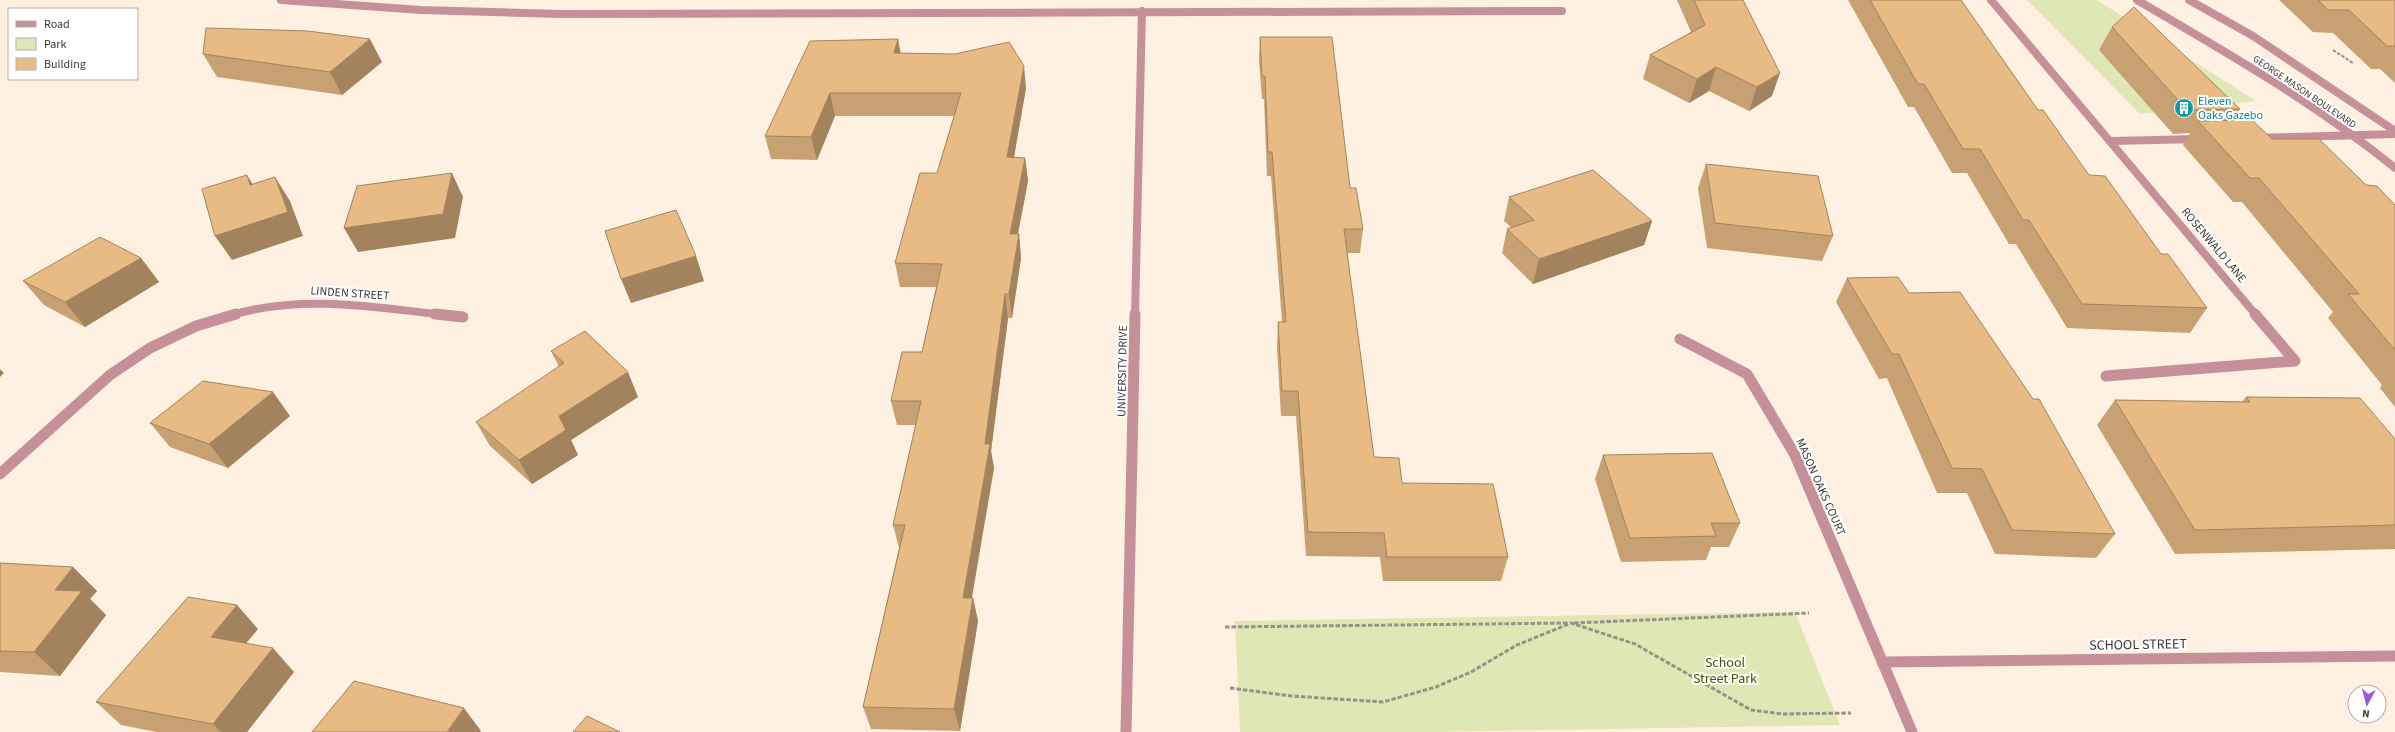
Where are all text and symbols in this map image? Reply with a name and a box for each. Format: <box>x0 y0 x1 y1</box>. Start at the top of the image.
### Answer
legend <box>8 8 138 80</box>
text: Road <box>44 16 70 33</box>
text: Park <box>44 36 66 53</box>
street label: GEORGE MASON BOULEVARD <box>2250 52 2359 132</box>
text: Building <box>44 56 86 73</box>
place label: Eleven Oaks Gazebo <box>2198 93 2263 124</box>
building icon: Eleven Oaks Gazebo <box>2173 97 2195 119</box>
street label: ROSENWALD LANE <box>2177 204 2250 287</box>
street label: LINDEN STREET <box>310 282 391 305</box>
street label: UNIVERSITY DRIVE <box>1113 325 1132 417</box>
street label: MASON OAKS COURT <box>1791 436 1850 539</box>
street label: SCHOOL STREET <box>2089 634 2188 656</box>
park label: School Street Park <box>1693 653 1757 689</box>
north arrow <box>2347 684 2387 724</box>
text: N <box>2361 706 2370 721</box>

